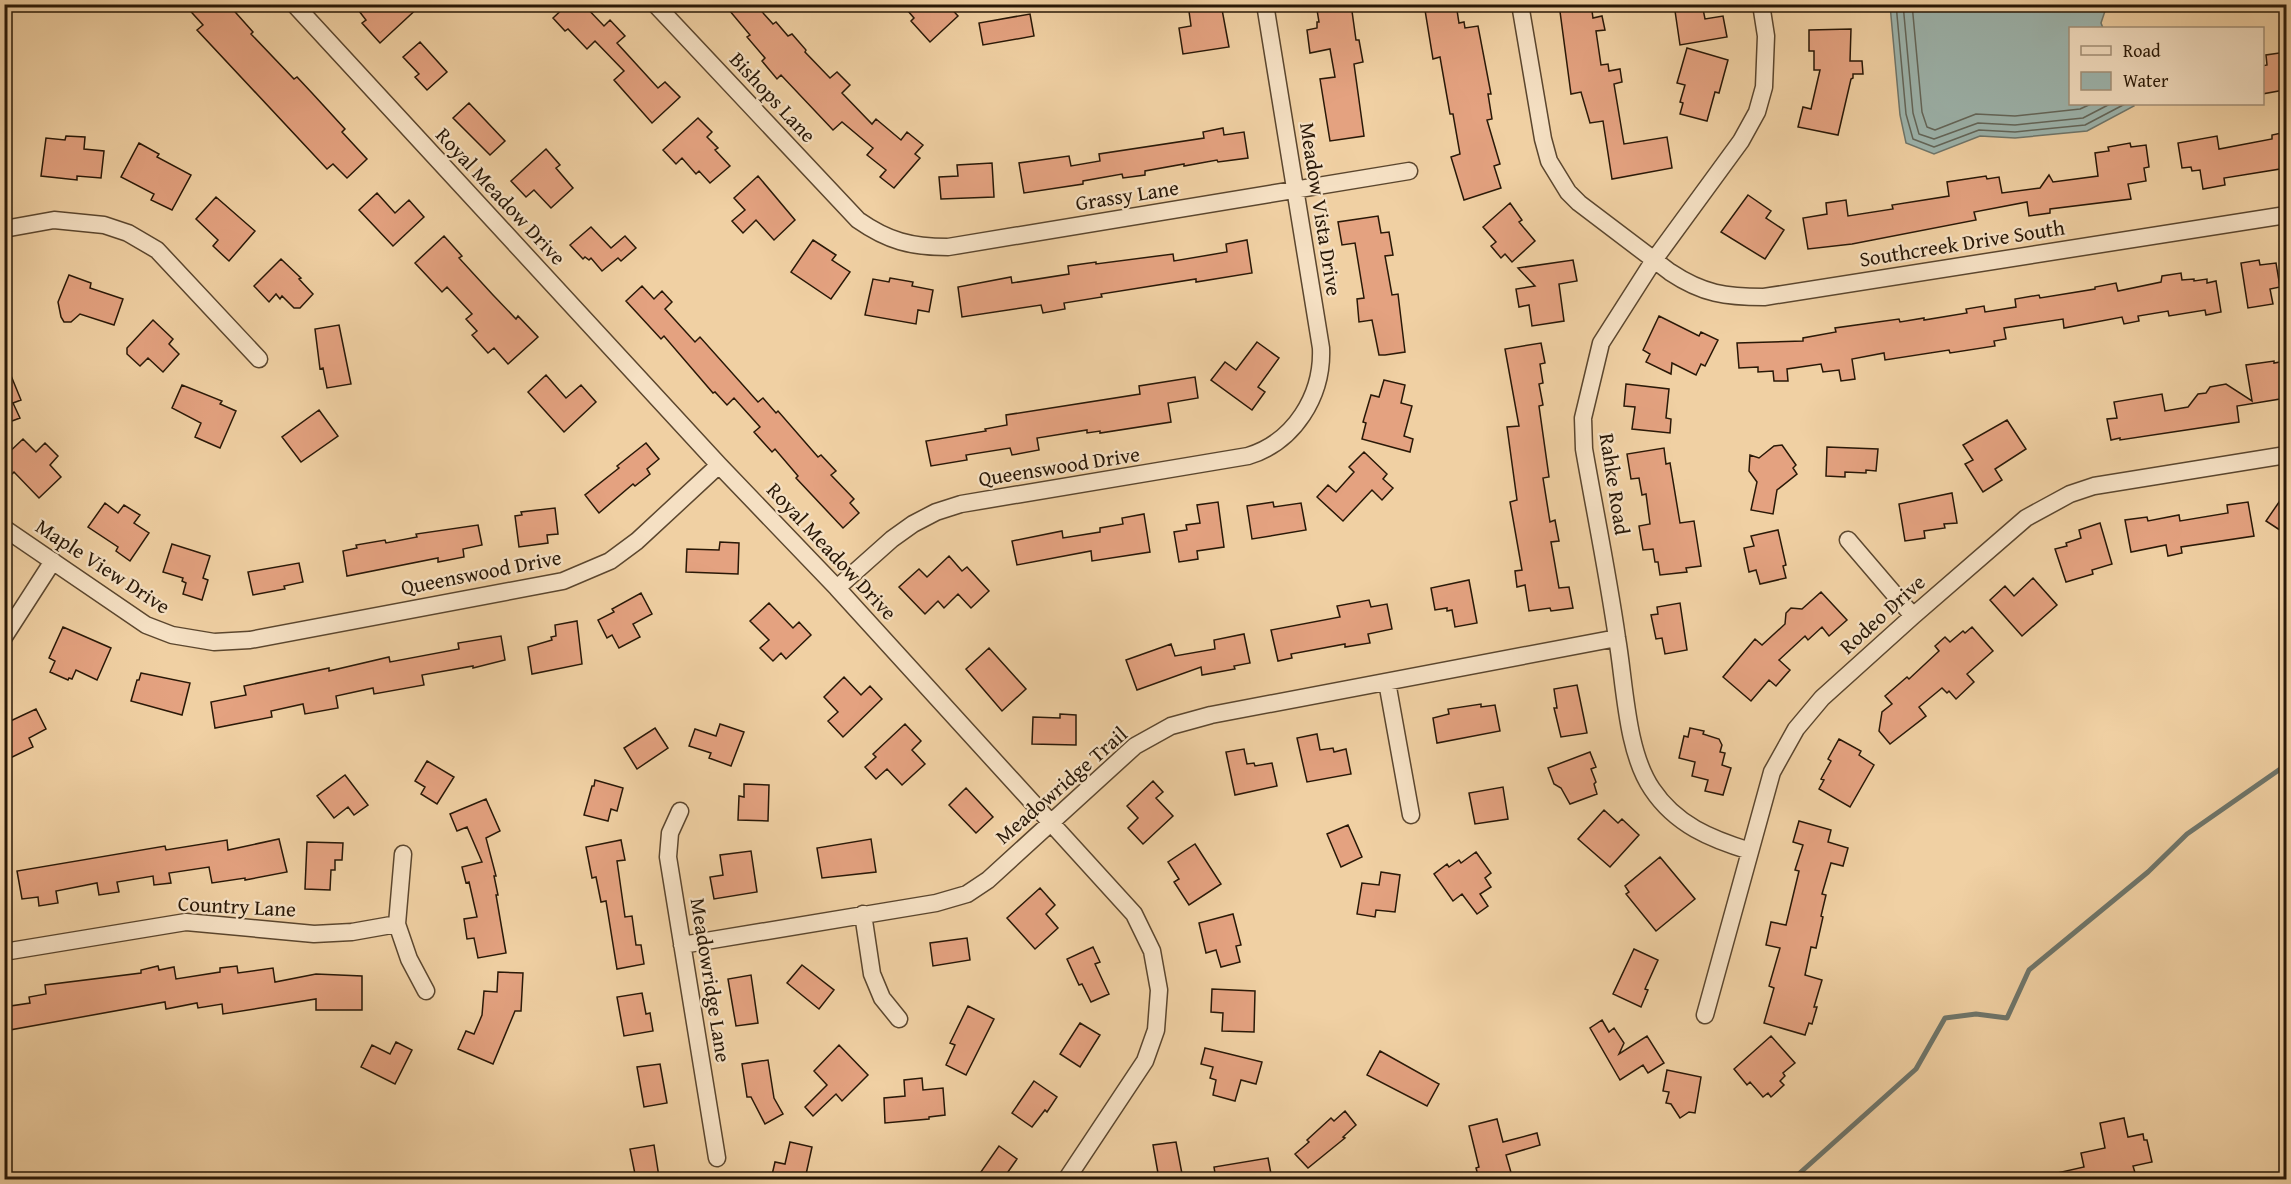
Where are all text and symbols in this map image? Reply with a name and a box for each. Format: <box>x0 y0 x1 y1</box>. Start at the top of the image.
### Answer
legend <box>2069 27 2264 105</box>
text: Road <box>2123 37 2161 64</box>
street label: Bishops Lane <box>723 44 824 150</box>
text: Water <box>2123 67 2169 94</box>
street label: Royal Meadow Drive <box>429 120 573 272</box>
street label: Meadow Vista Drive <box>1292 120 1350 298</box>
street label: Grassy Lane <box>1073 172 1181 218</box>
street label: Southcreek Drive South <box>1857 211 2067 275</box>
street label: Rahke Road <box>1592 431 1638 538</box>
street label: Queenswood Drive <box>976 438 1142 494</box>
street label: Royal Meadow Drive <box>760 475 904 627</box>
street label: Maple View Drive <box>30 511 177 621</box>
street label: Queenswood Drive <box>398 541 564 603</box>
street label: Rodeo Drive <box>1832 567 1932 661</box>
street label: Meadowridge Trail <box>988 719 1134 851</box>
street label: Country Lane <box>177 887 297 925</box>
street label: Meadowridge Lane <box>683 896 739 1065</box>

